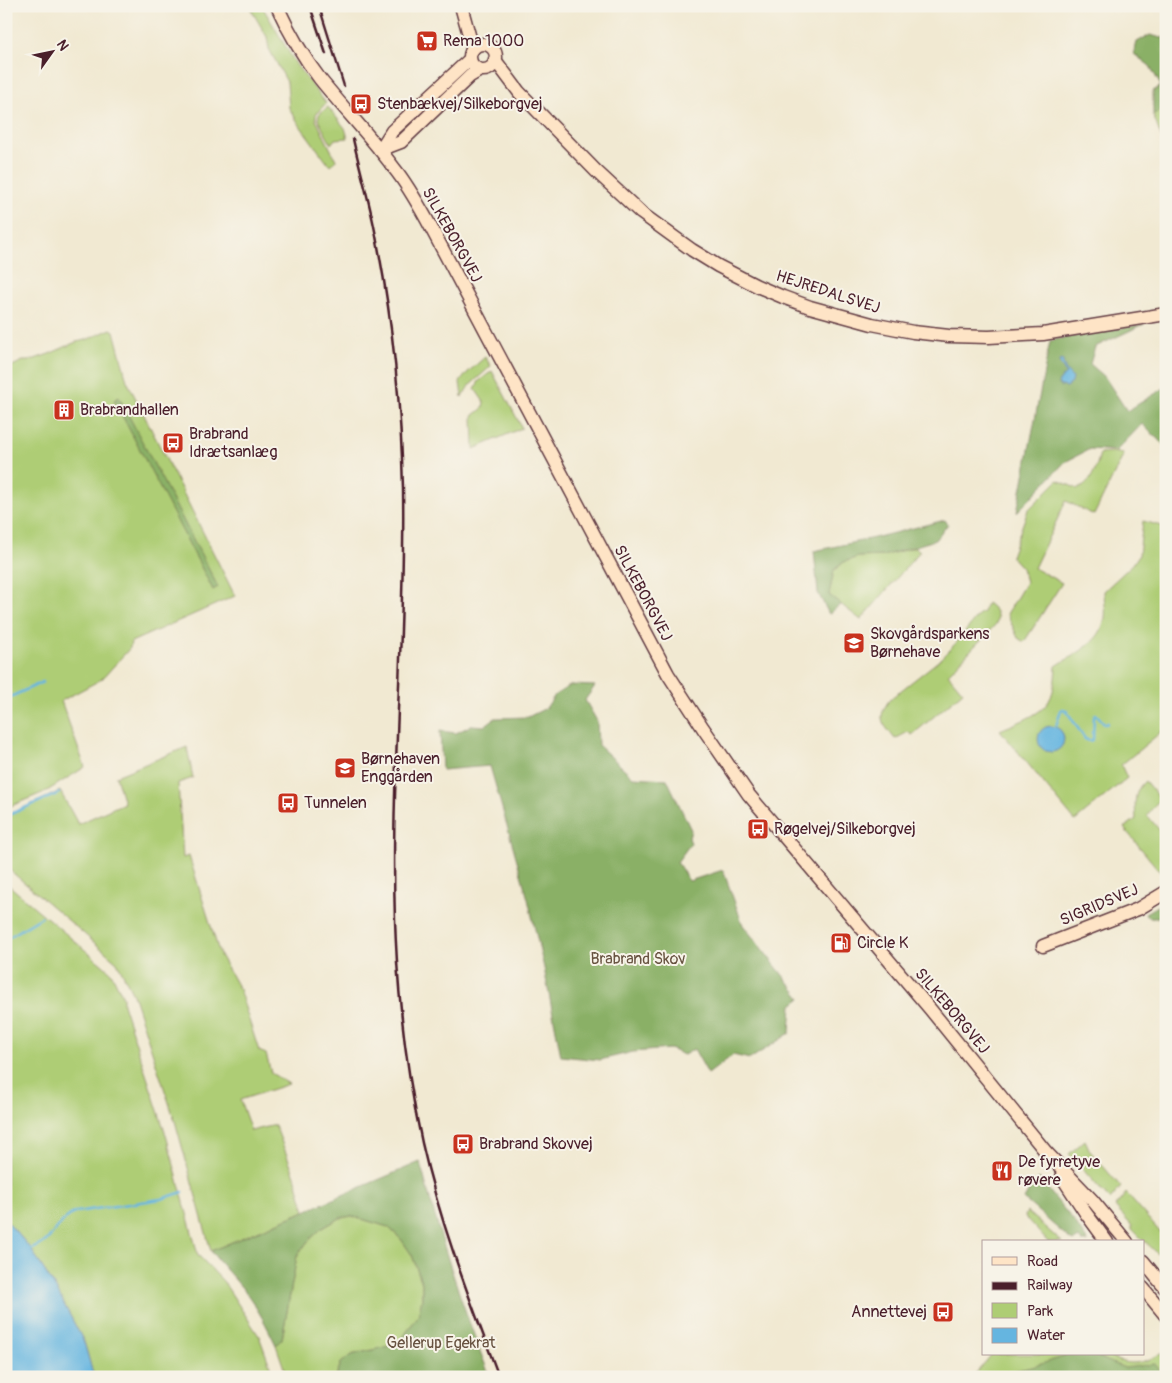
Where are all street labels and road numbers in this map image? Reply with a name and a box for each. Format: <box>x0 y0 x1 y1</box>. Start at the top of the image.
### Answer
street label: SILKEBORGVEJ <box>418 184 486 286</box>
street label: HEJREDALSVEJ <box>774 266 883 318</box>
street label: SILKEBORGVEJ <box>609 542 677 645</box>
street label: SIGRIDSVEJ <box>1057 879 1141 930</box>
street label: SILKEBORGVEJ <box>910 964 994 1058</box>

